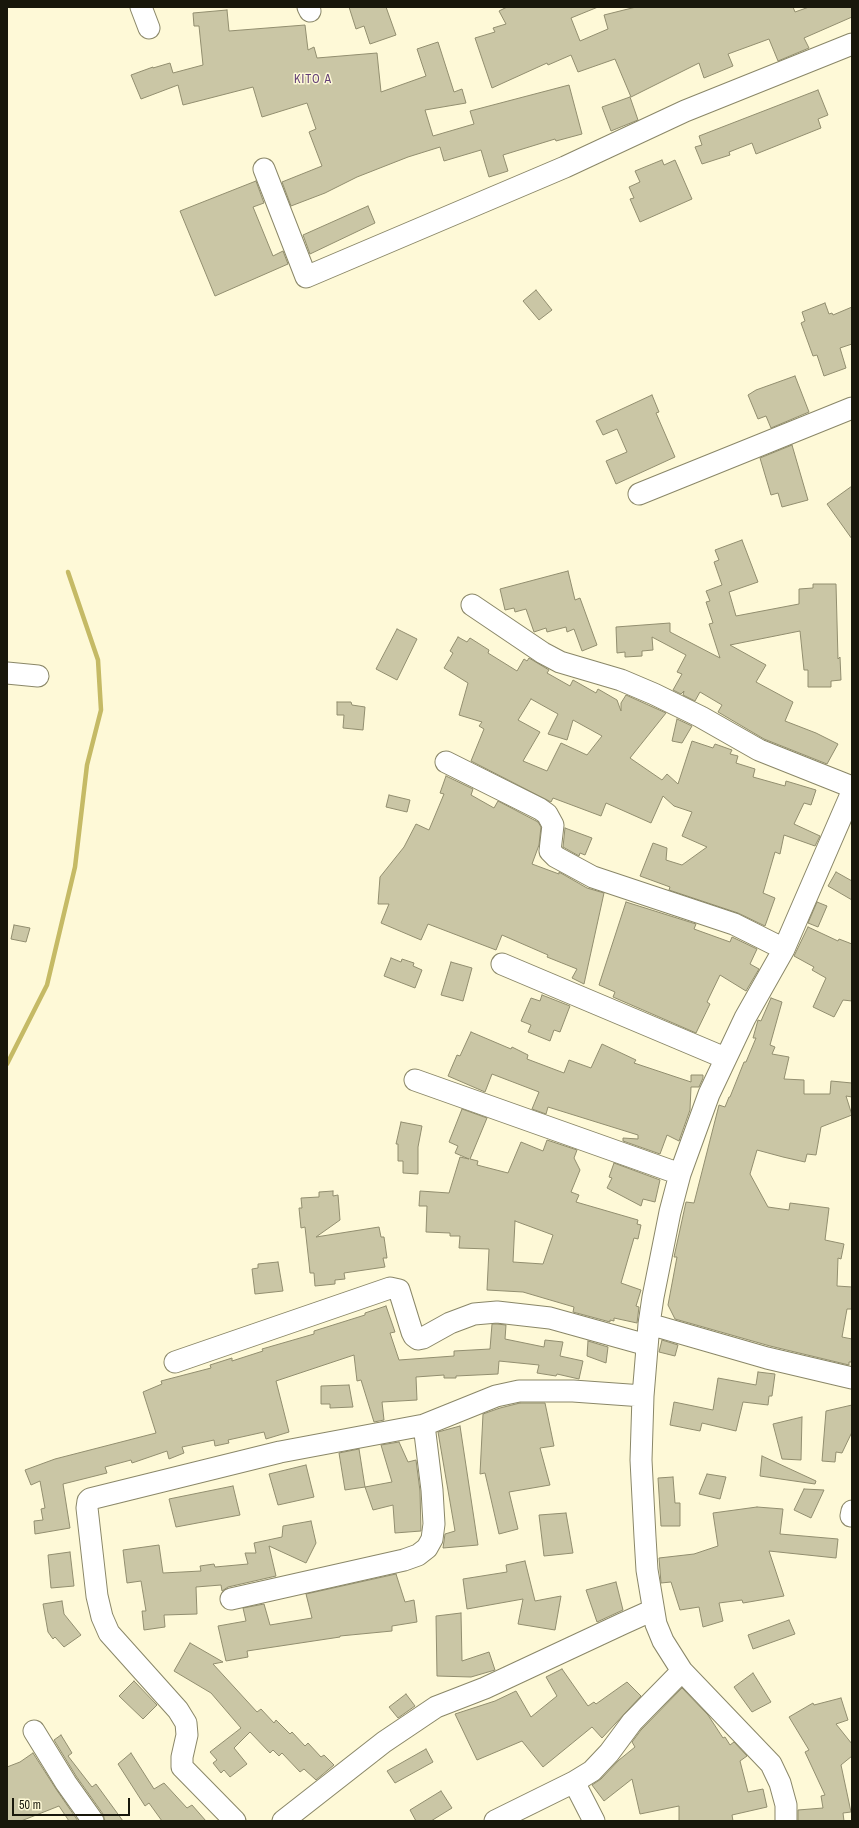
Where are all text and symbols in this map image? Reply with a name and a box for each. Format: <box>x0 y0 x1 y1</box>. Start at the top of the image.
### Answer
district label: KITO A <box>294 73 332 87</box>
scale bar <box>14 1790 132 1816</box>
text: 50 m <box>19 1797 41 1813</box>

